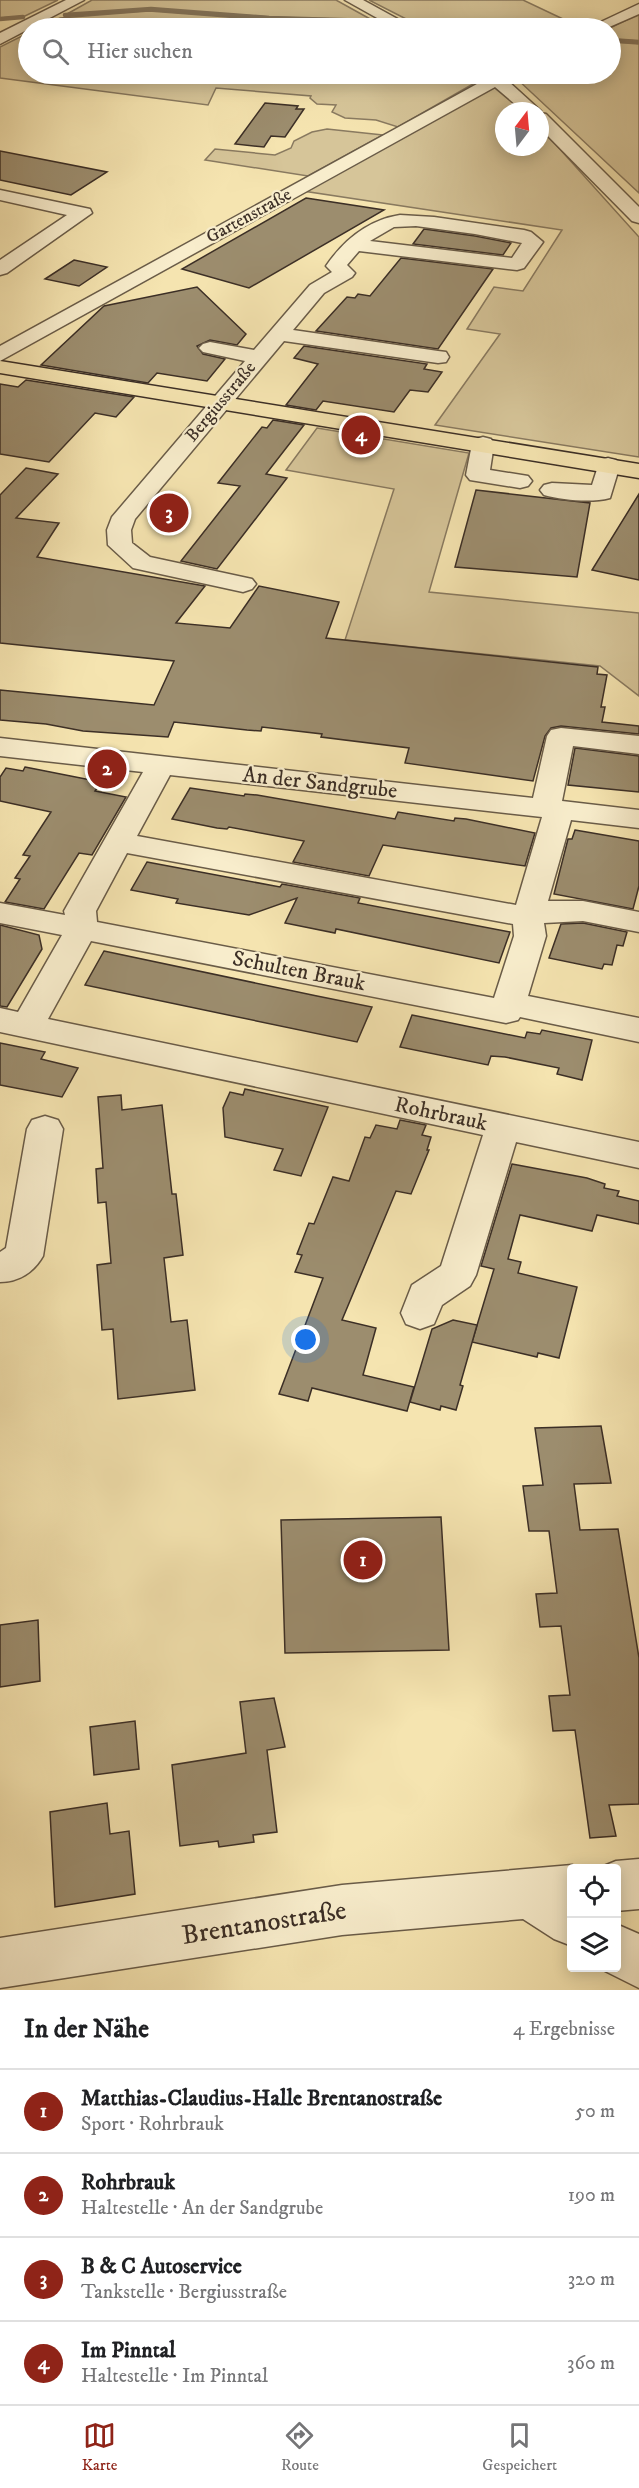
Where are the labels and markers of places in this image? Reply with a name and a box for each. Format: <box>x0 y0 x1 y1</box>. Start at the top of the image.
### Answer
pin: 4 <box>342 412 380 458</box>
pin: 3 <box>150 490 188 536</box>
pin: 2 <box>88 746 126 792</box>
pin: 1 <box>344 1538 382 1582</box>

